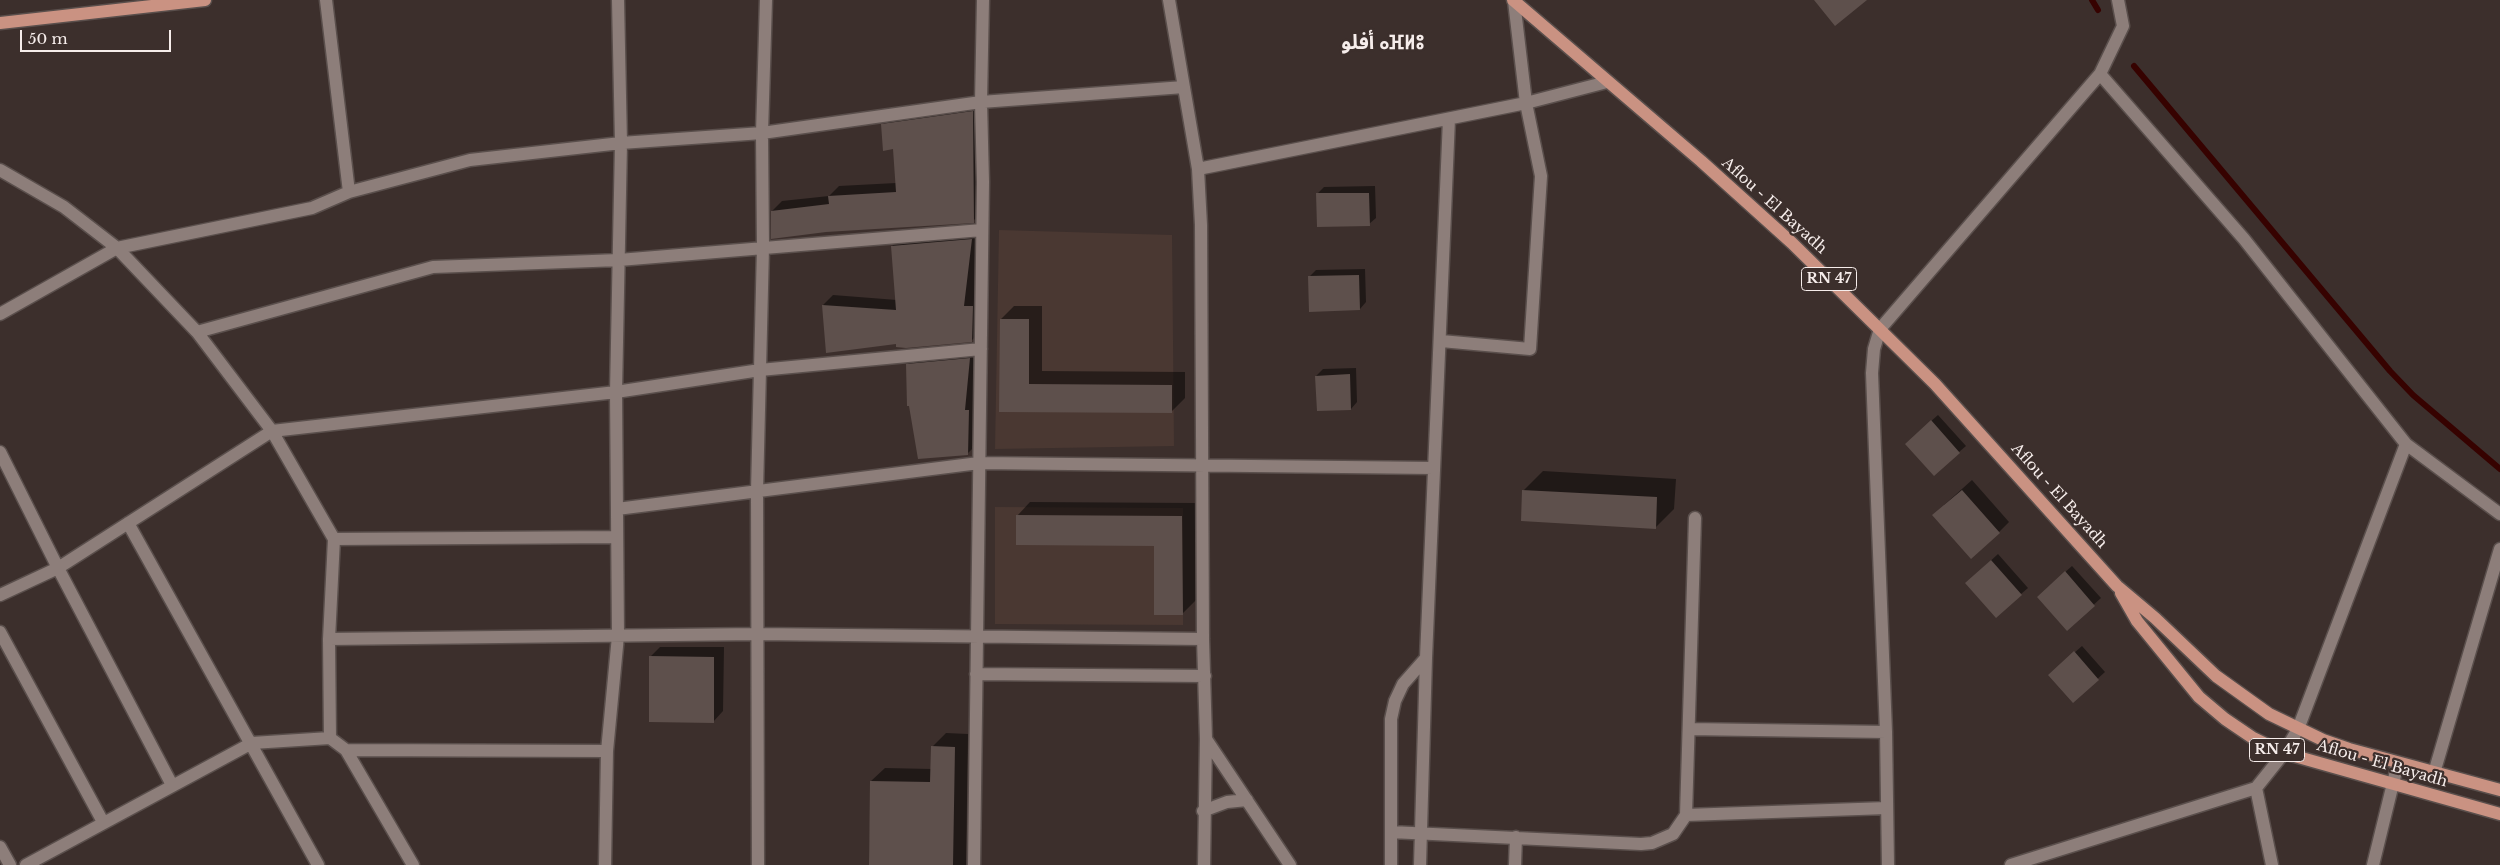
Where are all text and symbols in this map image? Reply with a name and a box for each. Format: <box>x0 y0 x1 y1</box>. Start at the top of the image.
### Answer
scale bar <box>22 20 174 52</box>
text: 50 m <box>28 29 68 48</box>
district label: أفلو ⴰⴼⵍⵓ <box>1341 31 1425 55</box>
street label: Aflou - El Bayadh <box>1718 154 1830 258</box>
road number: RN 47 <box>1802 268 1856 290</box>
street label: Aflou - El Bayadh <box>2007 440 2111 552</box>
street label: Aflou - El Bayadh <box>2315 737 2449 791</box>
road number: RN 47 <box>2250 738 2304 762</box>

